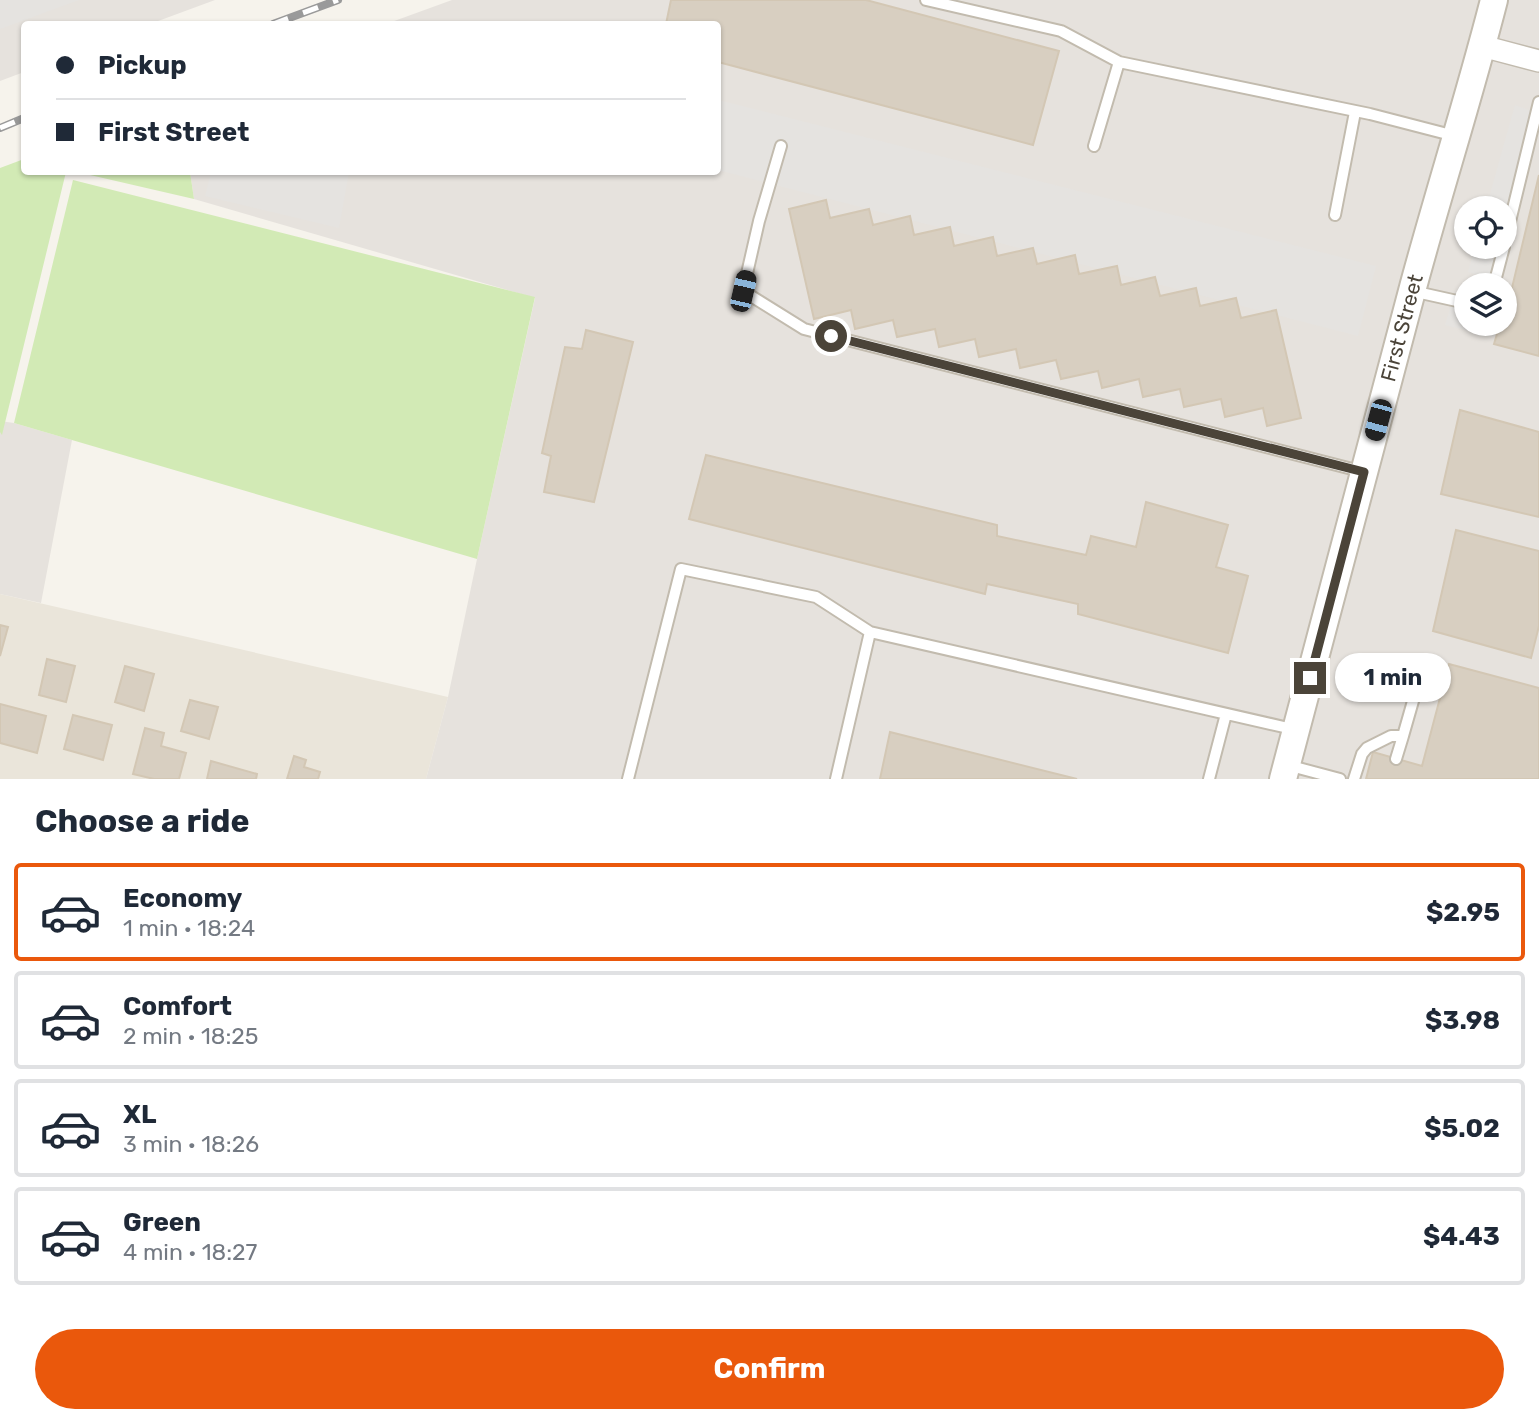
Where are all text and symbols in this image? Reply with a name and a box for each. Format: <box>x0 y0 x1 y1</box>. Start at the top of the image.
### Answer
text: Pickup <box>98 50 187 81</box>
text: First Street <box>98 117 249 148</box>
map controls <box>1454 196 1517 336</box>
button: locate <box>1454 196 1517 259</box>
car <box>729 268 758 314</box>
street label: First Street <box>1375 271 1428 384</box>
button: layers <box>1454 273 1517 336</box>
route start <box>815 320 847 352</box>
car <box>1363 397 1394 443</box>
callout: 1 min <box>1334 654 1450 702</box>
route end <box>1294 662 1326 694</box>
text: 1 min <box>1364 663 1422 691</box>
text: Choose a ride <box>35 802 249 840</box>
icon: car <box>39 881 102 944</box>
text: Economy <box>123 883 242 914</box>
text: $2.95 <box>1426 897 1500 928</box>
text: 1 min · 18:24 <box>123 914 255 942</box>
icon: car <box>39 989 102 1052</box>
text: Comfort <box>123 991 232 1022</box>
text: $3.98 <box>1425 1005 1500 1036</box>
text: 2 min · 18:25 <box>123 1022 258 1050</box>
icon: car <box>39 1097 102 1160</box>
text: XL <box>123 1099 156 1130</box>
text: $5.02 <box>1424 1113 1500 1144</box>
text: 3 min · 18:26 <box>123 1130 259 1158</box>
icon: car <box>39 1205 102 1268</box>
text: Green <box>123 1207 201 1238</box>
text: $4.43 <box>1423 1221 1500 1252</box>
text: 4 min · 18:27 <box>123 1238 257 1266</box>
button: Confirm <box>35 1329 1504 1409</box>

